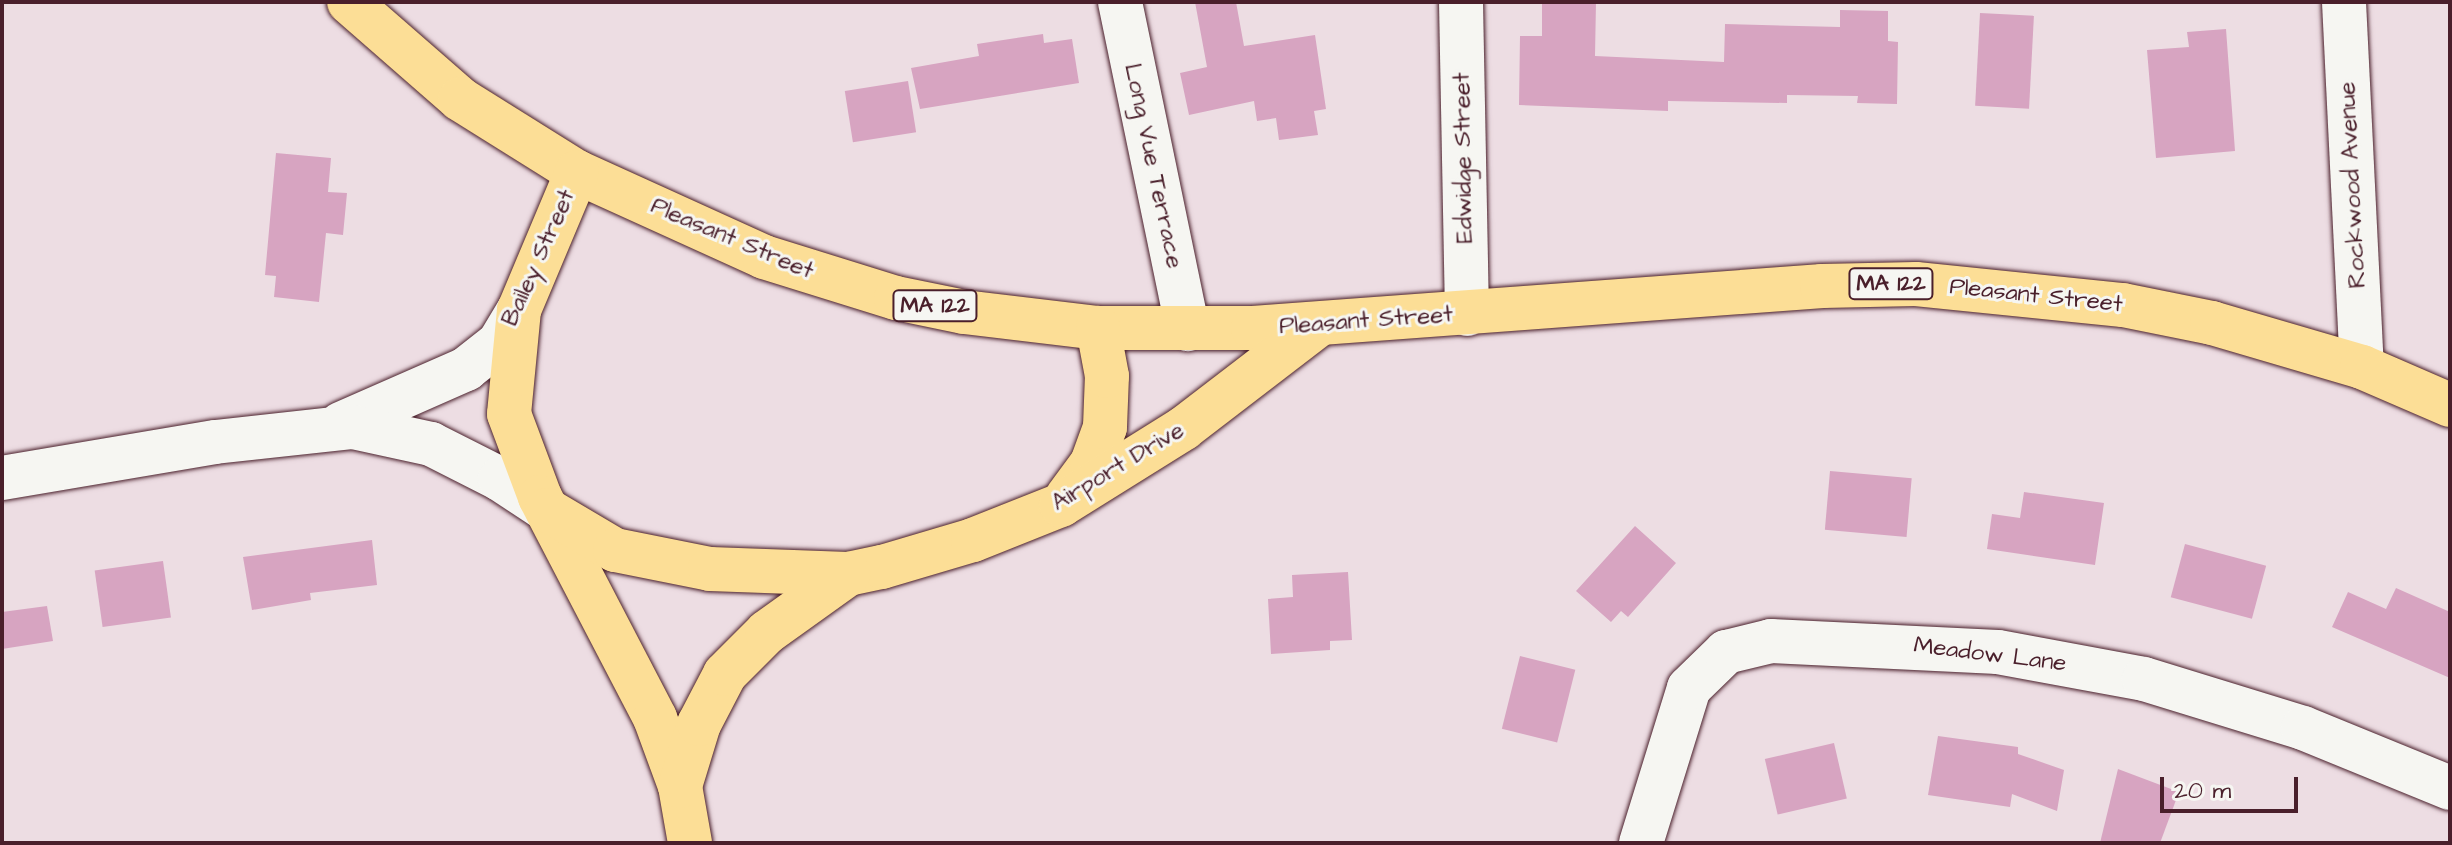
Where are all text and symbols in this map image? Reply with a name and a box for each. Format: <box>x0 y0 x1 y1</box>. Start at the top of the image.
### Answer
street label: Long Vue Terrace <box>1117 61 1189 271</box>
street label: Edwidge Street <box>1448 72 1480 244</box>
street label: Rockwood Avenue <box>2333 81 2373 289</box>
street label: Bailey Street <box>496 185 582 331</box>
street label: Pleasant Street <box>646 192 818 286</box>
road number: MA 122 <box>1847 266 1935 302</box>
street label: Pleasant Street <box>1948 273 2124 319</box>
road number: MA 122 <box>891 288 979 324</box>
street label: Pleasant Street <box>1278 301 1454 341</box>
street label: Airport Drive <box>1046 416 1190 518</box>
street label: Meadow Lane <box>1912 631 2068 679</box>
scale bar <box>2164 761 2302 811</box>
text: 20 m <box>2174 774 2231 808</box>

